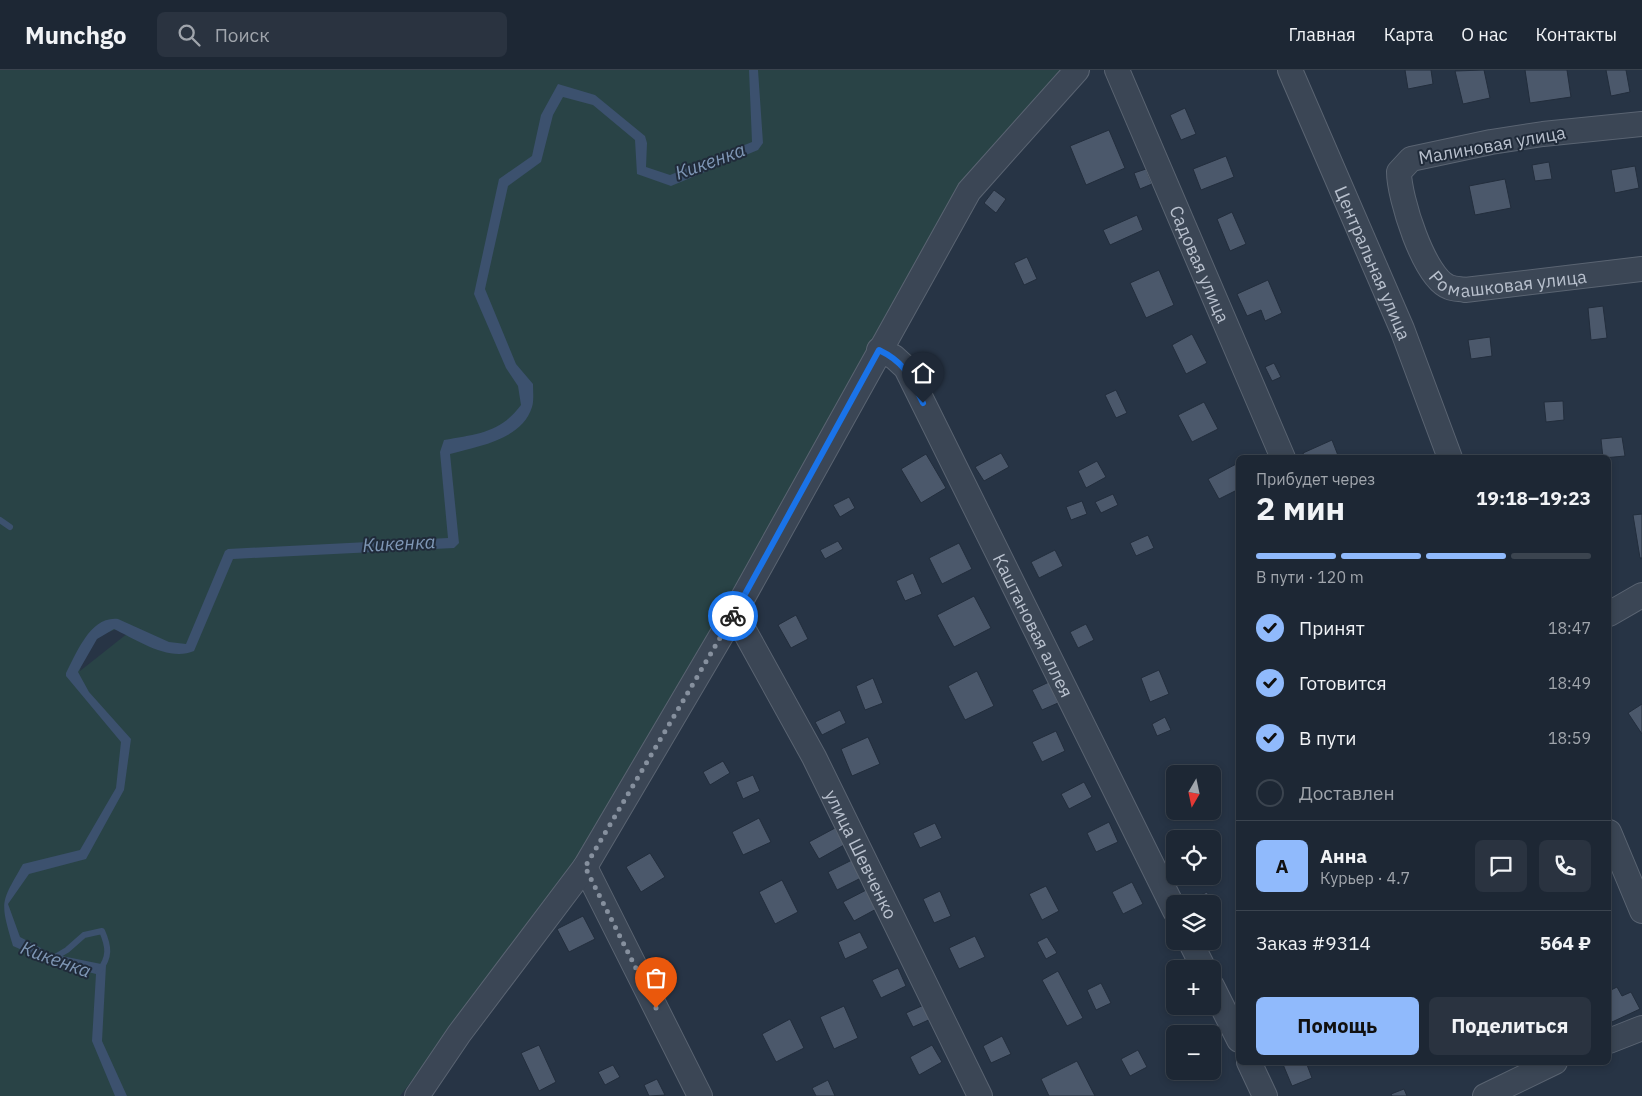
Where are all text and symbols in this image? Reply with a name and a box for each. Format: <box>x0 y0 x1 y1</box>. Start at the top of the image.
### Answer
search box <box>157 12 507 57</box>
text: Munchgo <box>25 19 127 51</box>
icon: search <box>175 21 203 49</box>
text: Поиск <box>215 23 270 47</box>
text: Главная <box>1288 23 1356 46</box>
text: Карта <box>1384 23 1433 46</box>
text: О нас <box>1461 23 1508 46</box>
text: Контакты <box>1536 23 1617 46</box>
street label: Малиновая улица <box>1417 121 1568 169</box>
water label: Кикенка <box>672 137 748 185</box>
street label: Центральная улица <box>1330 182 1417 343</box>
street label: Садовая улица <box>1165 202 1235 327</box>
street label: Ромашковая улица <box>1424 264 1588 302</box>
pin <box>902 352 944 403</box>
icon: home <box>909 359 937 387</box>
text: Прибудет через <box>1256 469 1375 489</box>
text: 19:18–19:23 <box>1476 486 1591 510</box>
text: 2 мин <box>1256 487 1345 529</box>
water label: Кикенка <box>362 529 436 557</box>
street label: Каштановая аллея <box>988 550 1079 701</box>
text: В пути · 120 m <box>1256 567 1364 587</box>
courier <box>708 591 758 641</box>
icon: bike <box>719 602 747 630</box>
icon: check <box>1256 614 1284 642</box>
text: Принят <box>1299 616 1365 640</box>
text: 18:47 <box>1548 618 1591 638</box>
icon: check <box>1256 669 1284 697</box>
text: Готовится <box>1299 671 1387 695</box>
text: 18:49 <box>1548 673 1591 693</box>
icon: check <box>1256 724 1284 752</box>
text: В пути <box>1299 726 1357 750</box>
text: 18:59 <box>1548 728 1591 748</box>
north arrow <box>1166 765 1221 820</box>
map controls <box>1166 765 1221 1080</box>
text: Доставлен <box>1299 781 1395 805</box>
street label: улица Шевченко <box>820 786 903 923</box>
button: locate <box>1166 830 1221 885</box>
button: chat <box>1475 840 1527 892</box>
button: phone <box>1539 840 1591 892</box>
text: Анна <box>1320 844 1367 868</box>
text: А <box>1275 854 1289 878</box>
text: Курьер · 4.7 <box>1320 868 1410 888</box>
button: layers <box>1166 895 1221 950</box>
text: Заказ #9314 <box>1256 931 1371 955</box>
text: 564 ₽ <box>1540 931 1591 955</box>
water label: Кикенка <box>18 935 94 983</box>
pin <box>635 957 677 1008</box>
button: + <box>1166 960 1221 1015</box>
icon: bag <box>642 964 670 992</box>
button: Помощь <box>1256 997 1419 1055</box>
button: Поделиться <box>1429 997 1591 1055</box>
button: − <box>1166 1025 1221 1080</box>

